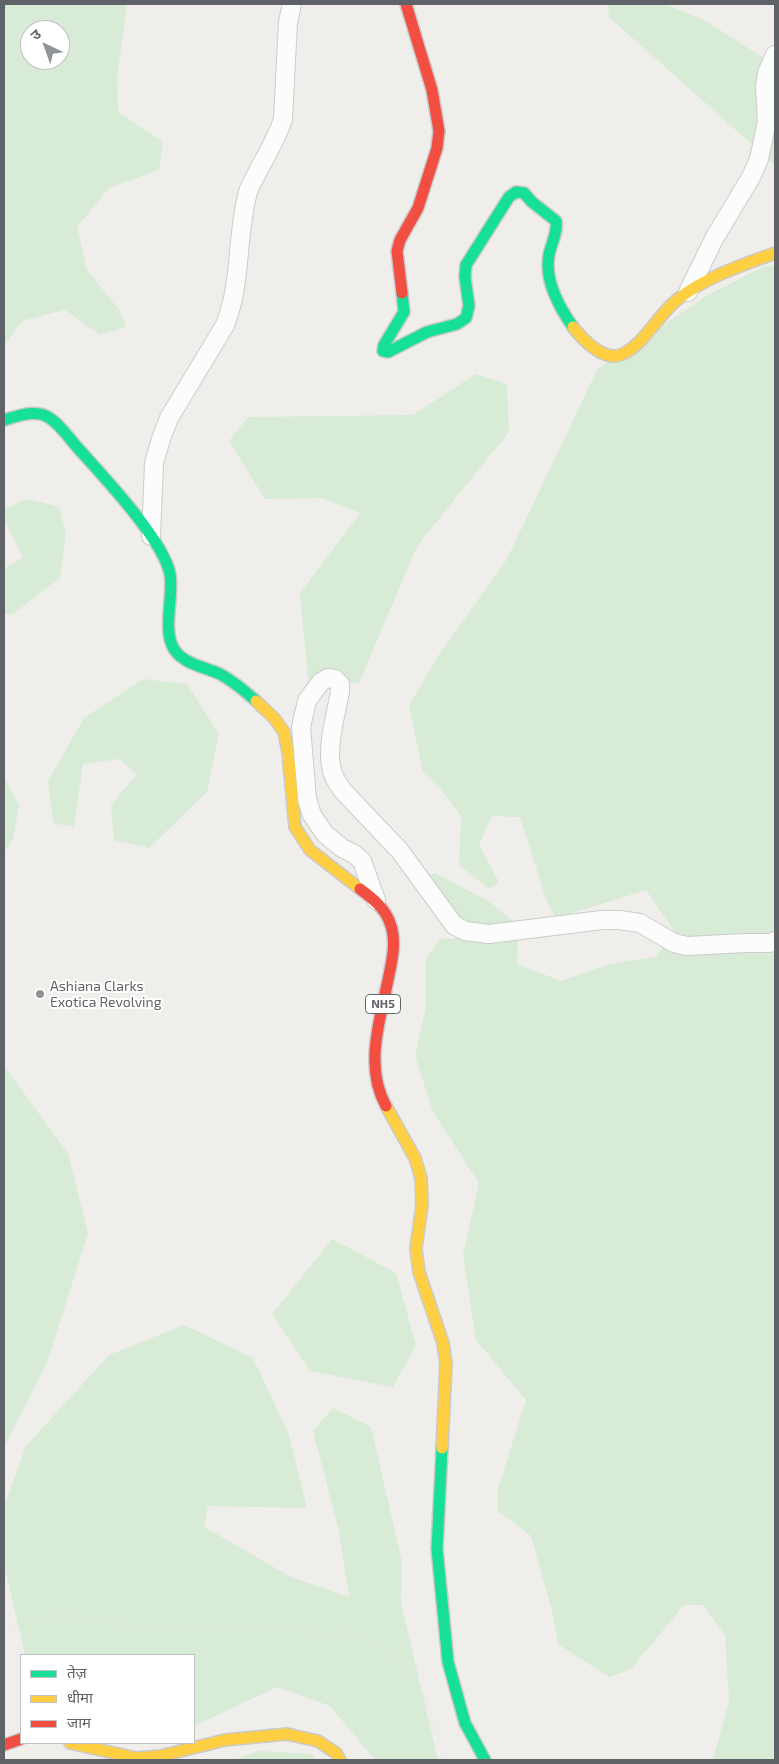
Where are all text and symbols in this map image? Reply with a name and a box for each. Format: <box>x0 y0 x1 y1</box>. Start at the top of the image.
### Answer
north arrow <box>20 20 70 70</box>
text: उ <box>27 25 44 43</box>
place label: Ashiana Clarks Exotica Revolving <box>50 978 162 1010</box>
marker: Ashiana Clarks Exotica Revolving <box>34 988 46 1000</box>
road number: NH5 <box>366 994 400 1014</box>
legend <box>20 1654 195 1744</box>
text: तेज़ <box>67 1663 87 1681</box>
text: धीमा <box>67 1688 93 1706</box>
text: जाम <box>67 1713 91 1731</box>

